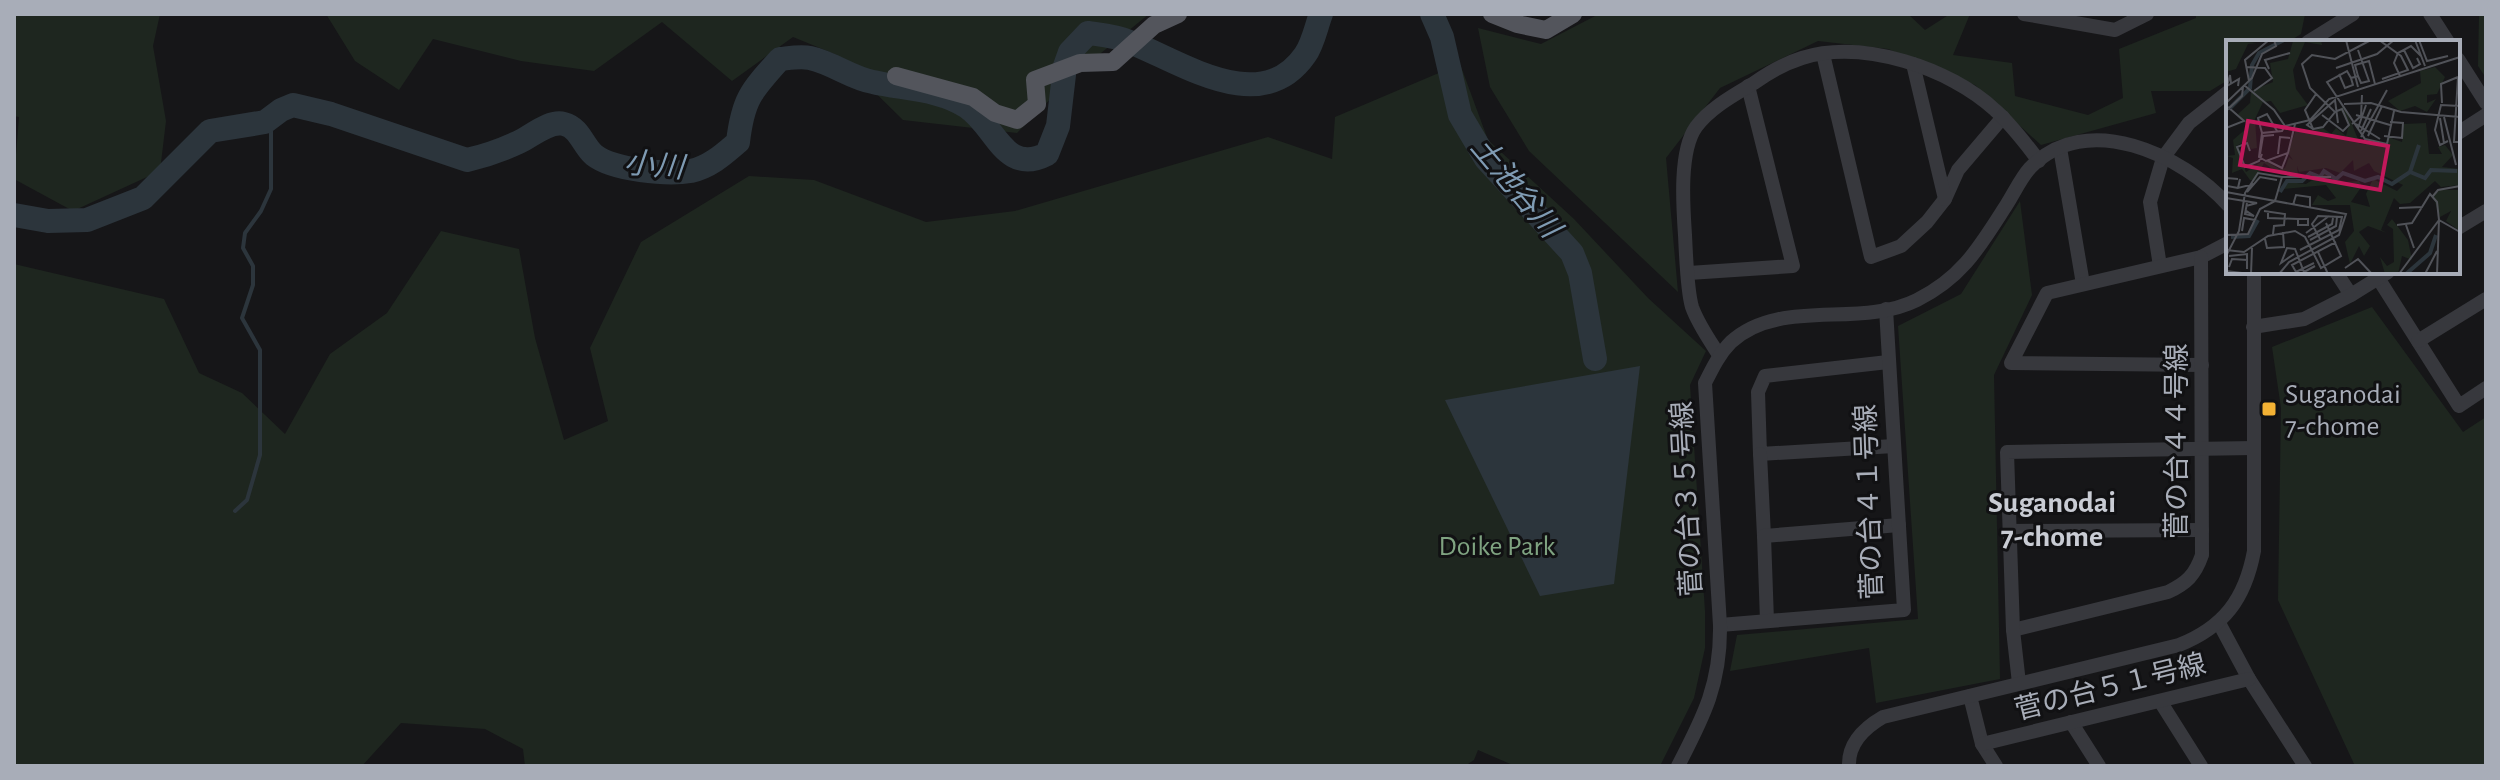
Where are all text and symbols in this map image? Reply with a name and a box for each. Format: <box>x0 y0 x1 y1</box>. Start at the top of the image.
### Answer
inset map <box>2226 40 2460 274</box>
water label: 土池谷川 <box>1465 131 1569 246</box>
water label: 小川 <box>623 147 688 184</box>
street label: 菅の台４４号線 <box>2162 343 2192 539</box>
place label: Suganodai 7-chome <box>2285 381 2401 441</box>
street label: 菅の台３５号線 <box>1667 400 1707 598</box>
marker: Suganodai 7-chome <box>2260 400 2278 418</box>
street label: 菅の台４１号線 <box>1851 403 1887 600</box>
district label: Suganodai 7-chome <box>1988 488 2116 552</box>
park label: Doike Park <box>1439 533 1556 561</box>
street label: 菅の台５１号線 <box>2012 649 2209 725</box>

